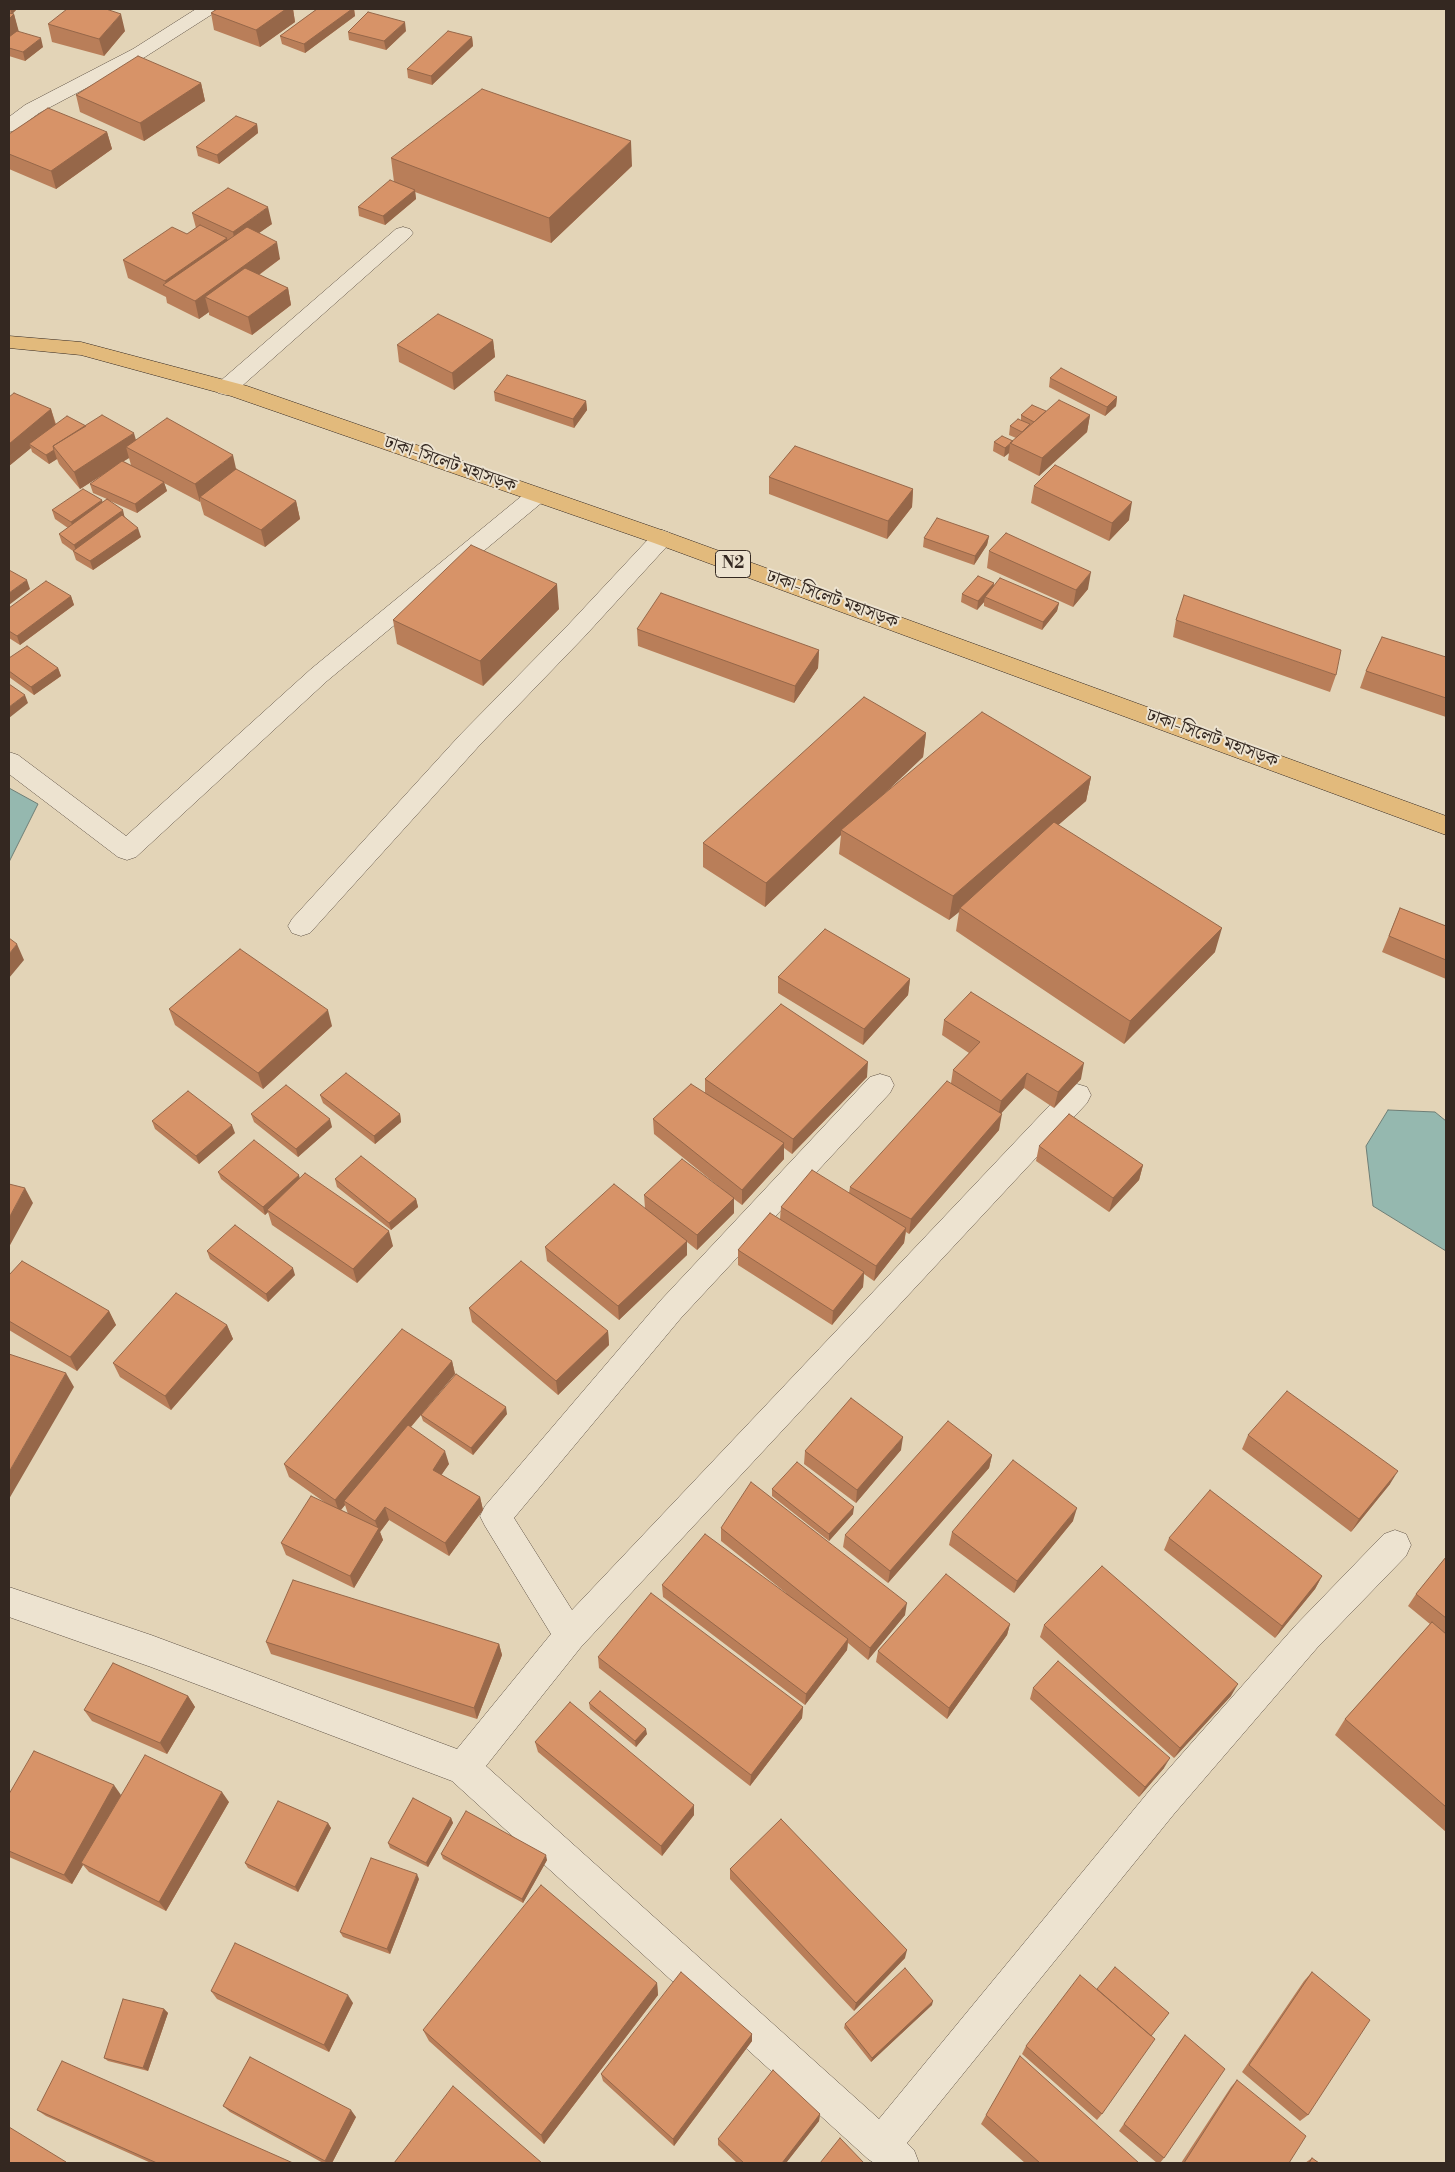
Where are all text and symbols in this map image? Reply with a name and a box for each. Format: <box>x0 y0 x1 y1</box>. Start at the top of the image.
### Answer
street label: ঢাকা-সিলেট মহাসড়ক <box>381 432 519 498</box>
road number: N2 <box>716 550 750 578</box>
street label: ঢাকা-সিলেট মহাসড়ক <box>763 566 901 634</box>
street label: ঢাকা-সিলেট মহাসড়ক <box>1143 705 1281 773</box>

